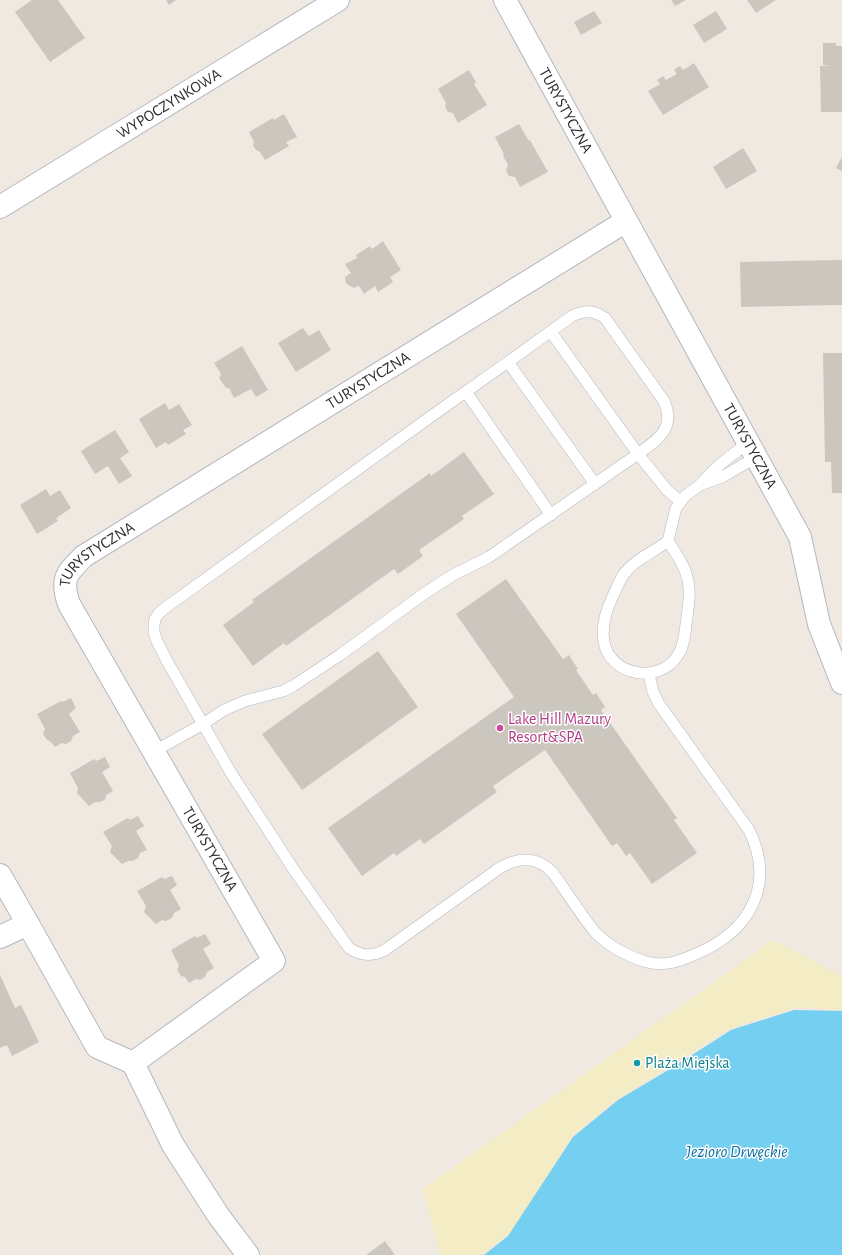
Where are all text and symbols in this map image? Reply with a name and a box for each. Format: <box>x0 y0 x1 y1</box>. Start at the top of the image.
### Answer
street label: TURYSTYCZNA <box>536 65 595 156</box>
street label: WYPOCZYNKOWA <box>114 66 224 141</box>
street label: TURYSTYCZNA <box>324 349 413 412</box>
street label: TURYSTYCZNA <box>720 401 780 492</box>
street label: TURYSTYCZNA <box>57 519 137 587</box>
place label: Lake Hill Mazury Resort&SPA <box>508 711 611 745</box>
marker: Lake Hill Mazury Resort&SPA <box>495 723 505 733</box>
street label: TURYSTYCZNA <box>179 804 241 894</box>
place label: Plaża Miejska <box>645 1055 730 1072</box>
marker: Plaża Miejska <box>632 1058 642 1068</box>
water label: Jezioro Drwęckie <box>685 1143 788 1160</box>

